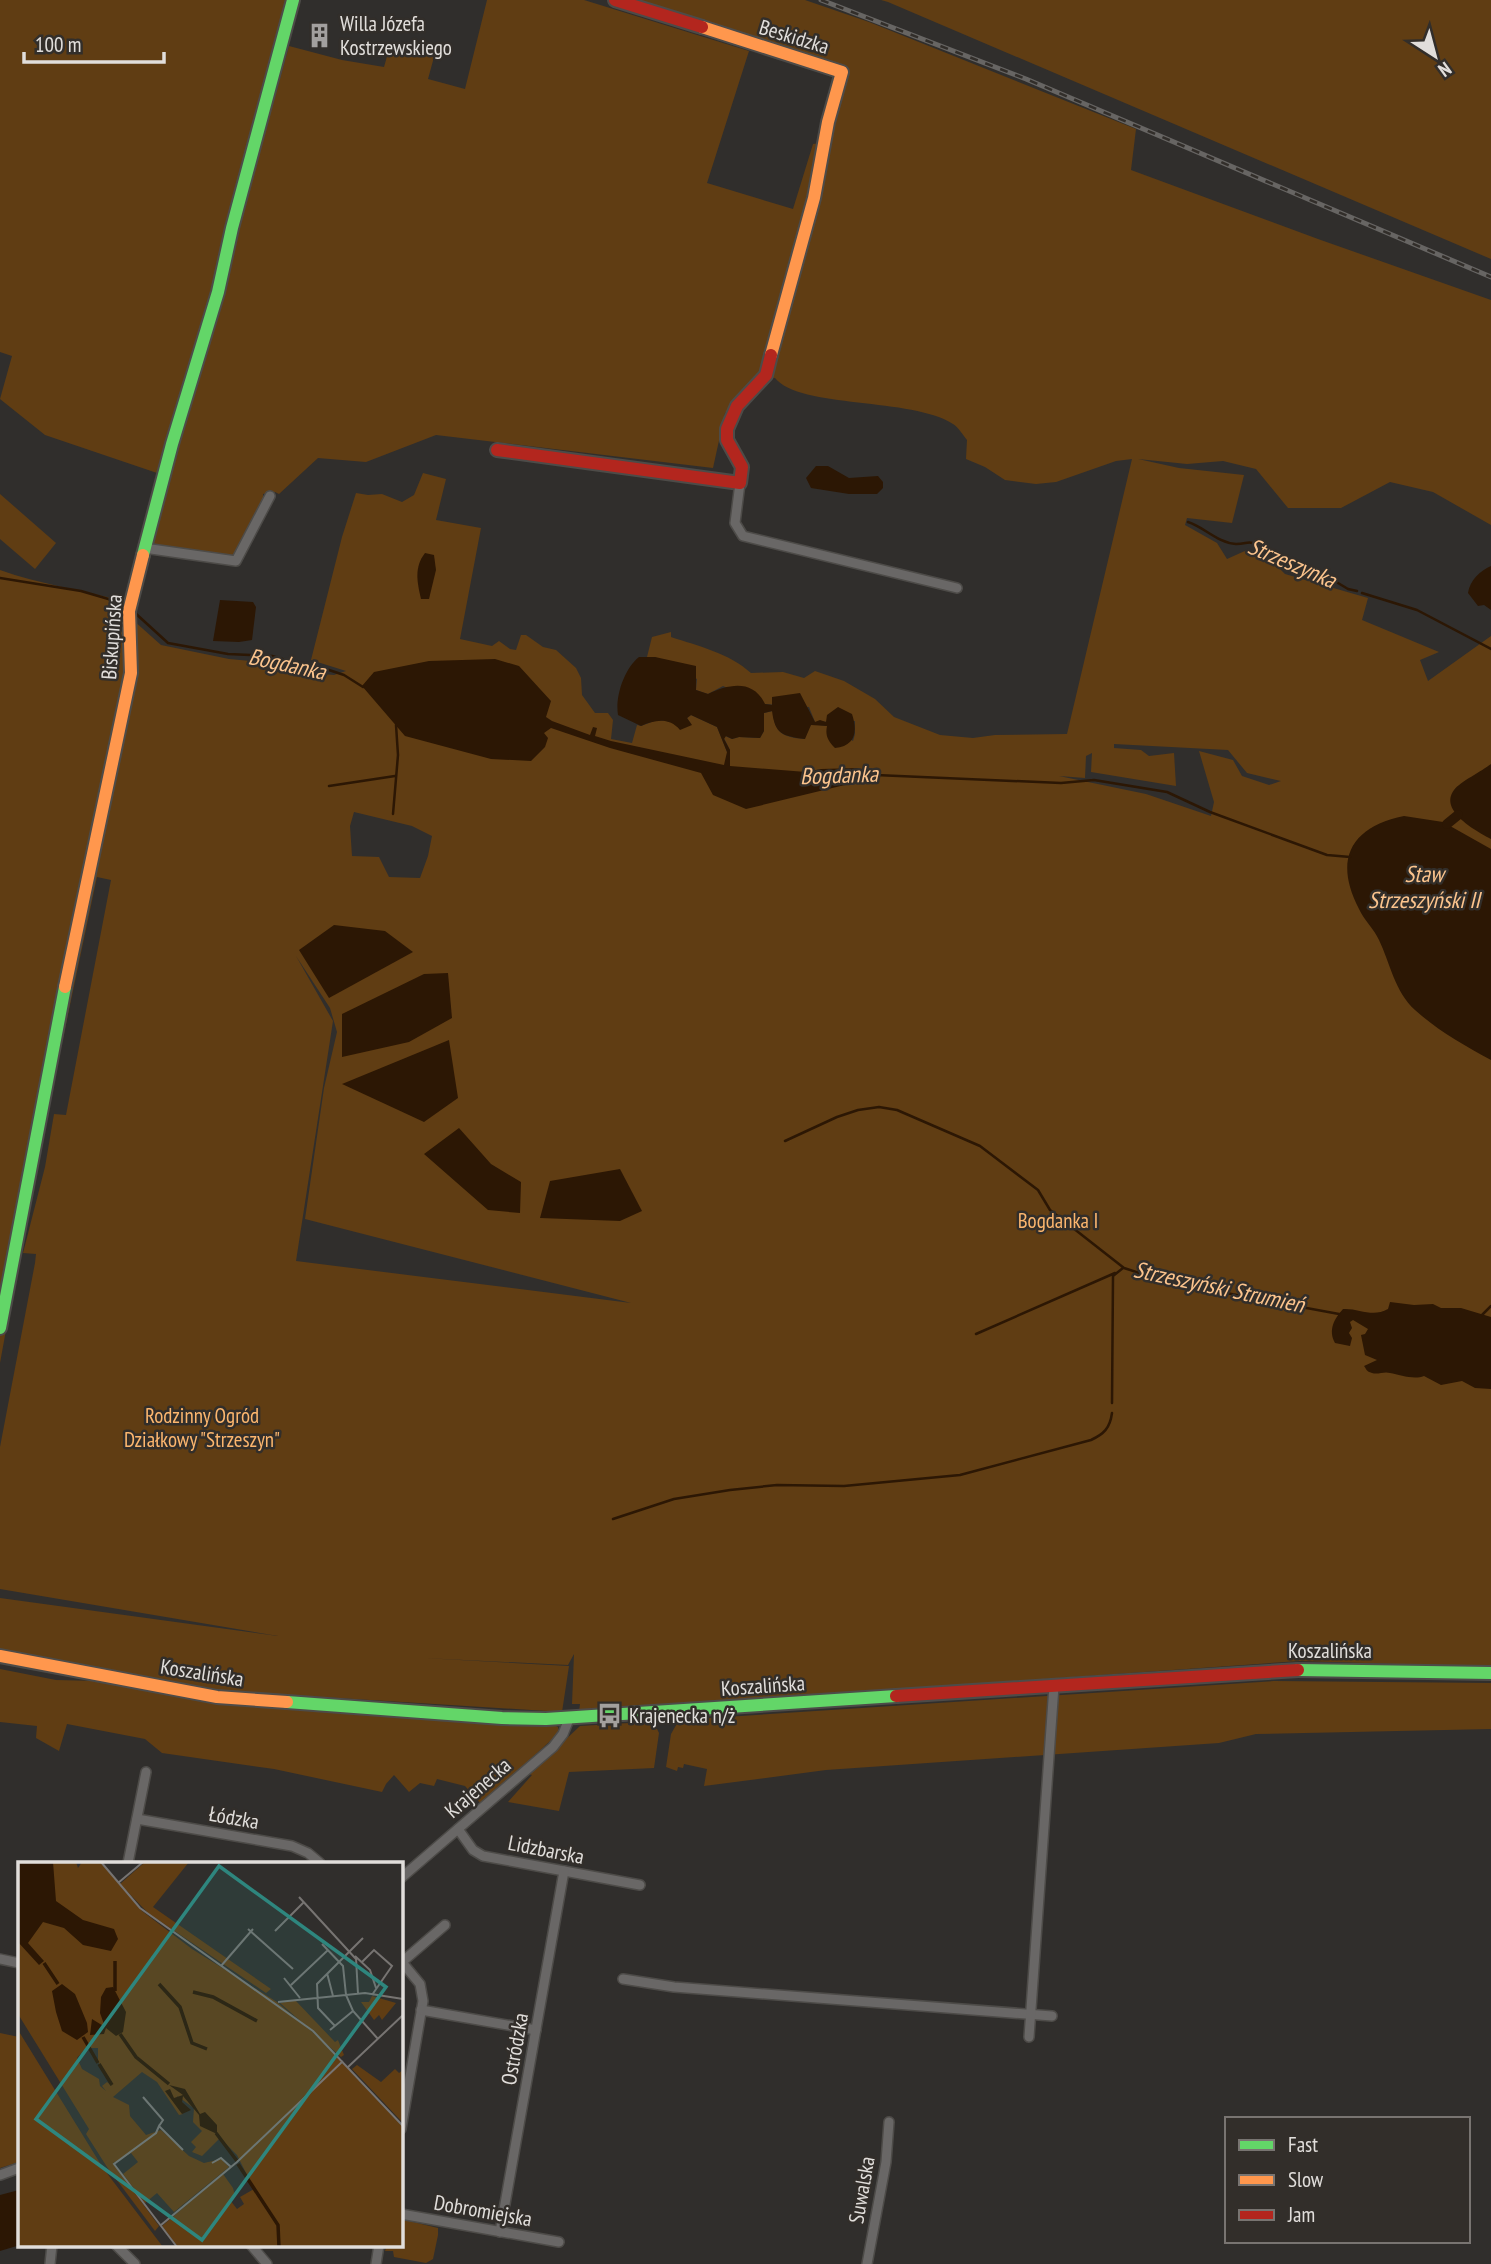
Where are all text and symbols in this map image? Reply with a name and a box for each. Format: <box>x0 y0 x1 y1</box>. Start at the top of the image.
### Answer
place label: Willa Józefa Kostrzewskiego <box>340 10 452 61</box>
street label: Beskidzka <box>756 13 832 60</box>
scale bar <box>24 21 164 65</box>
north arrow <box>1400 21 1470 91</box>
building icon: Willa Józefa Kostrzewskiego <box>306 22 334 50</box>
text: 100 m <box>35 31 81 58</box>
text: N <box>1434 57 1456 82</box>
water label: Strzeszynka <box>1244 531 1342 595</box>
street label: Biskupińska <box>95 593 128 680</box>
water label: Bogdanka <box>246 641 330 686</box>
water label: Bogdanka <box>799 759 880 790</box>
water label: Staw Strzeszyński II <box>1368 859 1483 914</box>
park label: Bogdanka I <box>1018 1207 1098 1234</box>
water label: Strzeszyński Strumień <box>1131 1254 1309 1319</box>
park label: Rodzinny Ogród Działkowy "Strzeszyn" <box>124 1402 280 1453</box>
street label: Koszalińska <box>1288 1637 1372 1664</box>
street label: Koszalińska <box>158 1653 246 1692</box>
street label: Koszalińska <box>720 1669 806 1702</box>
bus stop icon: Krajenecka n/ż <box>595 1702 623 1730</box>
place label: Krajenecka n/ż <box>629 1702 735 1729</box>
street label: Krajenecka <box>439 1752 516 1824</box>
street label: Łódzka <box>207 1800 261 1835</box>
street label: Lidzbarska <box>506 1829 586 1870</box>
inset map <box>18 1862 402 2246</box>
street label: Ostródzka <box>495 2011 534 2087</box>
legend <box>1225 2117 1470 2243</box>
text: Fast <box>1288 2131 1318 2158</box>
street label: Suwalska <box>842 2154 881 2225</box>
text: Slow <box>1288 2166 1324 2193</box>
street label: Dobromiejska <box>432 2189 534 2232</box>
text: Jam <box>1287 2201 1315 2228</box>

